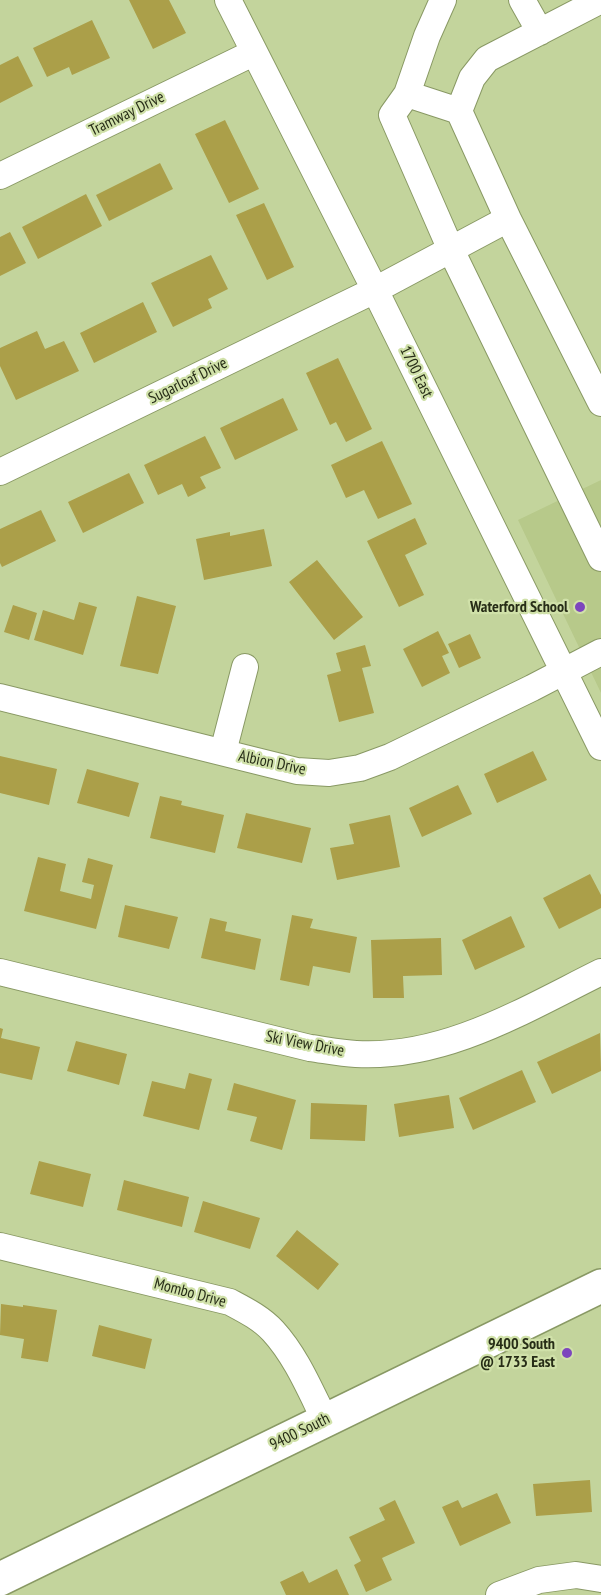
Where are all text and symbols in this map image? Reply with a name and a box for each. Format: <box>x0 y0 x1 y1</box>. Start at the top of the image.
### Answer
street label: Tramway Drive <box>86 88 168 140</box>
street label: 1700 East <box>395 343 437 401</box>
street label: Sugarloaf Drive <box>146 354 230 408</box>
place label: Waterford School <box>470 597 568 617</box>
marker: Waterford School <box>573 600 587 614</box>
street label: Albion Drive <box>237 747 307 779</box>
street label: Ski View Drive <box>264 1027 346 1061</box>
street label: Mombo Drive <box>152 1274 228 1312</box>
place label: 9400 South @ 1733 East <box>480 1334 555 1372</box>
marker: 9400 South @ 1733 East <box>560 1346 574 1360</box>
street label: 9400 South <box>267 1409 333 1455</box>

